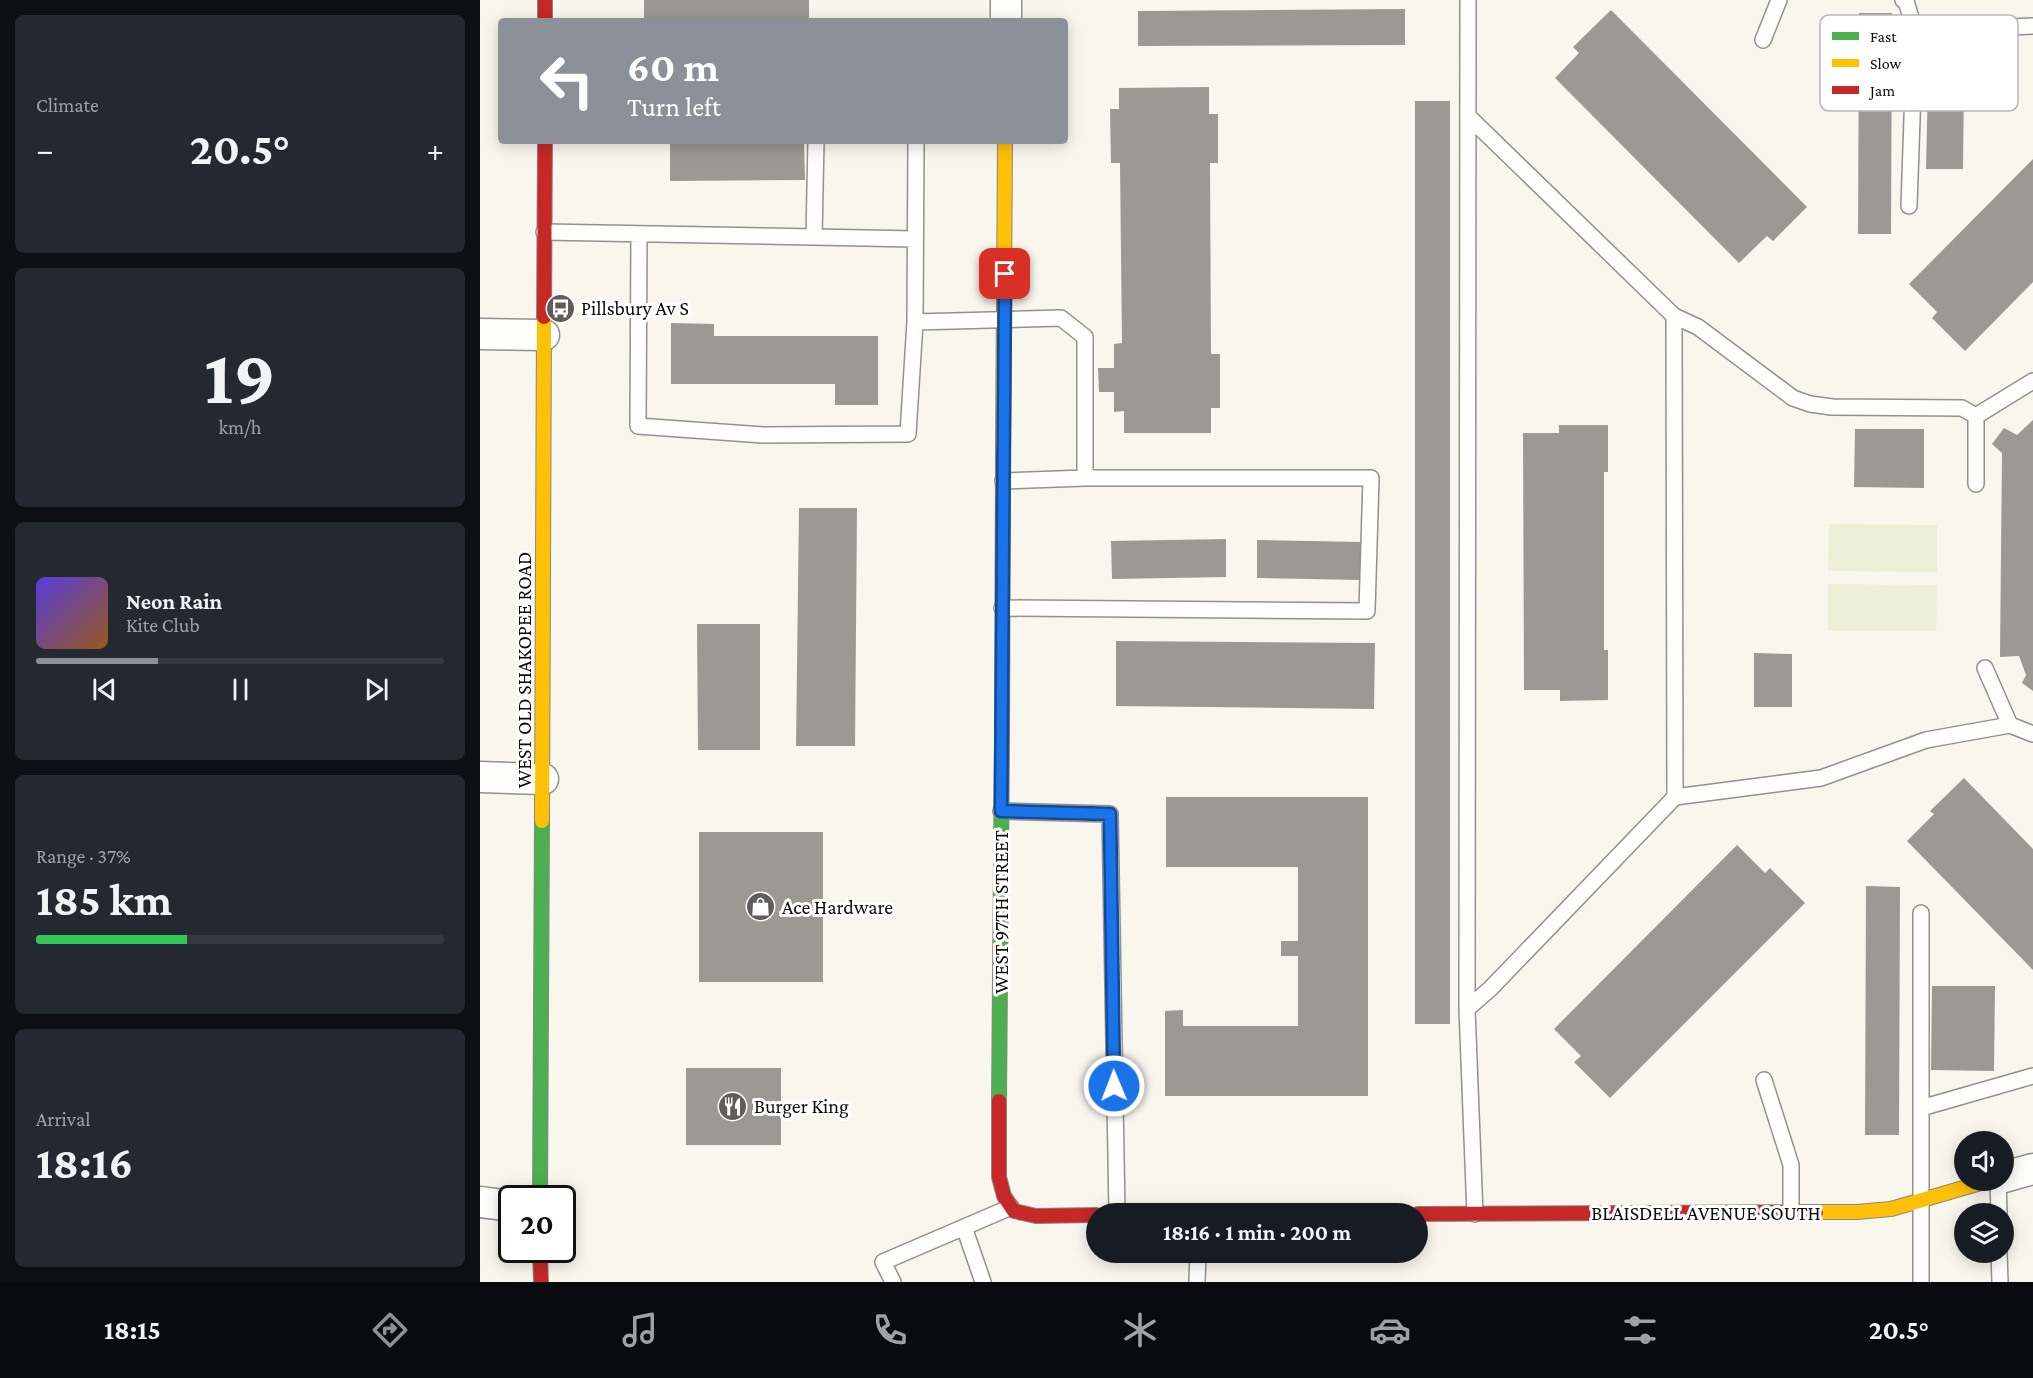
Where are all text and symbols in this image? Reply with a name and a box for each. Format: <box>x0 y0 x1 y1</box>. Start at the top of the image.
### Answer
legend <box>1820 15 2018 111</box>
text: Fast <box>1870 28 1897 45</box>
icon: left <box>528 42 606 120</box>
text: 60 m <box>627 43 719 90</box>
text: Slow <box>1870 55 1902 72</box>
text: Jam <box>1868 82 1895 100</box>
text: Turn left <box>627 92 721 122</box>
text: Climate <box>36 94 99 116</box>
text: 20.5° <box>190 124 290 174</box>
text: − <box>36 131 53 168</box>
text: + <box>427 131 444 168</box>
pin <box>979 248 1030 299</box>
icon: arrive <box>988 257 1021 290</box>
bus stop icon: Pillsbury Av S <box>544 292 576 324</box>
place label: Pillsbury Av S <box>581 297 689 320</box>
text: 19 <box>204 333 276 420</box>
text: km/h <box>218 416 262 438</box>
street label: WEST OLD SHAKOPEE ROAD <box>513 552 535 788</box>
text: Neon Rain <box>126 589 222 614</box>
text: Kite Club <box>126 614 200 636</box>
icon: previous <box>88 673 121 706</box>
icon: pause <box>224 673 257 706</box>
icon: next <box>360 673 393 706</box>
street label: WEST 97TH STREET <box>990 830 1012 994</box>
text: Range · 37% <box>36 845 131 867</box>
text: 185 km <box>36 875 172 925</box>
shop icon: Ace Hardware <box>745 891 777 923</box>
place label: Ace Hardware <box>782 896 893 918</box>
position arrow <box>1082 1054 1146 1118</box>
restaurant icon: Burger King <box>717 1090 749 1122</box>
place label: Burger King <box>754 1095 849 1118</box>
text: Arrival <box>36 1108 90 1130</box>
map controls <box>1954 1131 2014 1263</box>
button: sound <box>1954 1131 2014 1191</box>
text: 18:16 <box>36 1138 133 1188</box>
speed limit sign: 20 <box>498 1185 576 1263</box>
street label: BLAISDELL AVENUE SOUTH <box>1591 1202 1821 1224</box>
button: layers <box>1954 1203 2014 1263</box>
text: 18:16 · 1 min · 200 m <box>1163 1220 1351 1245</box>
icon: directions <box>369 1309 411 1351</box>
icon: music <box>619 1309 661 1351</box>
icon: phone <box>869 1309 911 1351</box>
icon: climate <box>1119 1309 1161 1351</box>
icon: car <box>1369 1309 1411 1351</box>
icon: filters <box>1619 1309 1661 1351</box>
text: 18:15 <box>104 1315 161 1345</box>
text: 20.5° <box>1869 1315 1929 1345</box>

